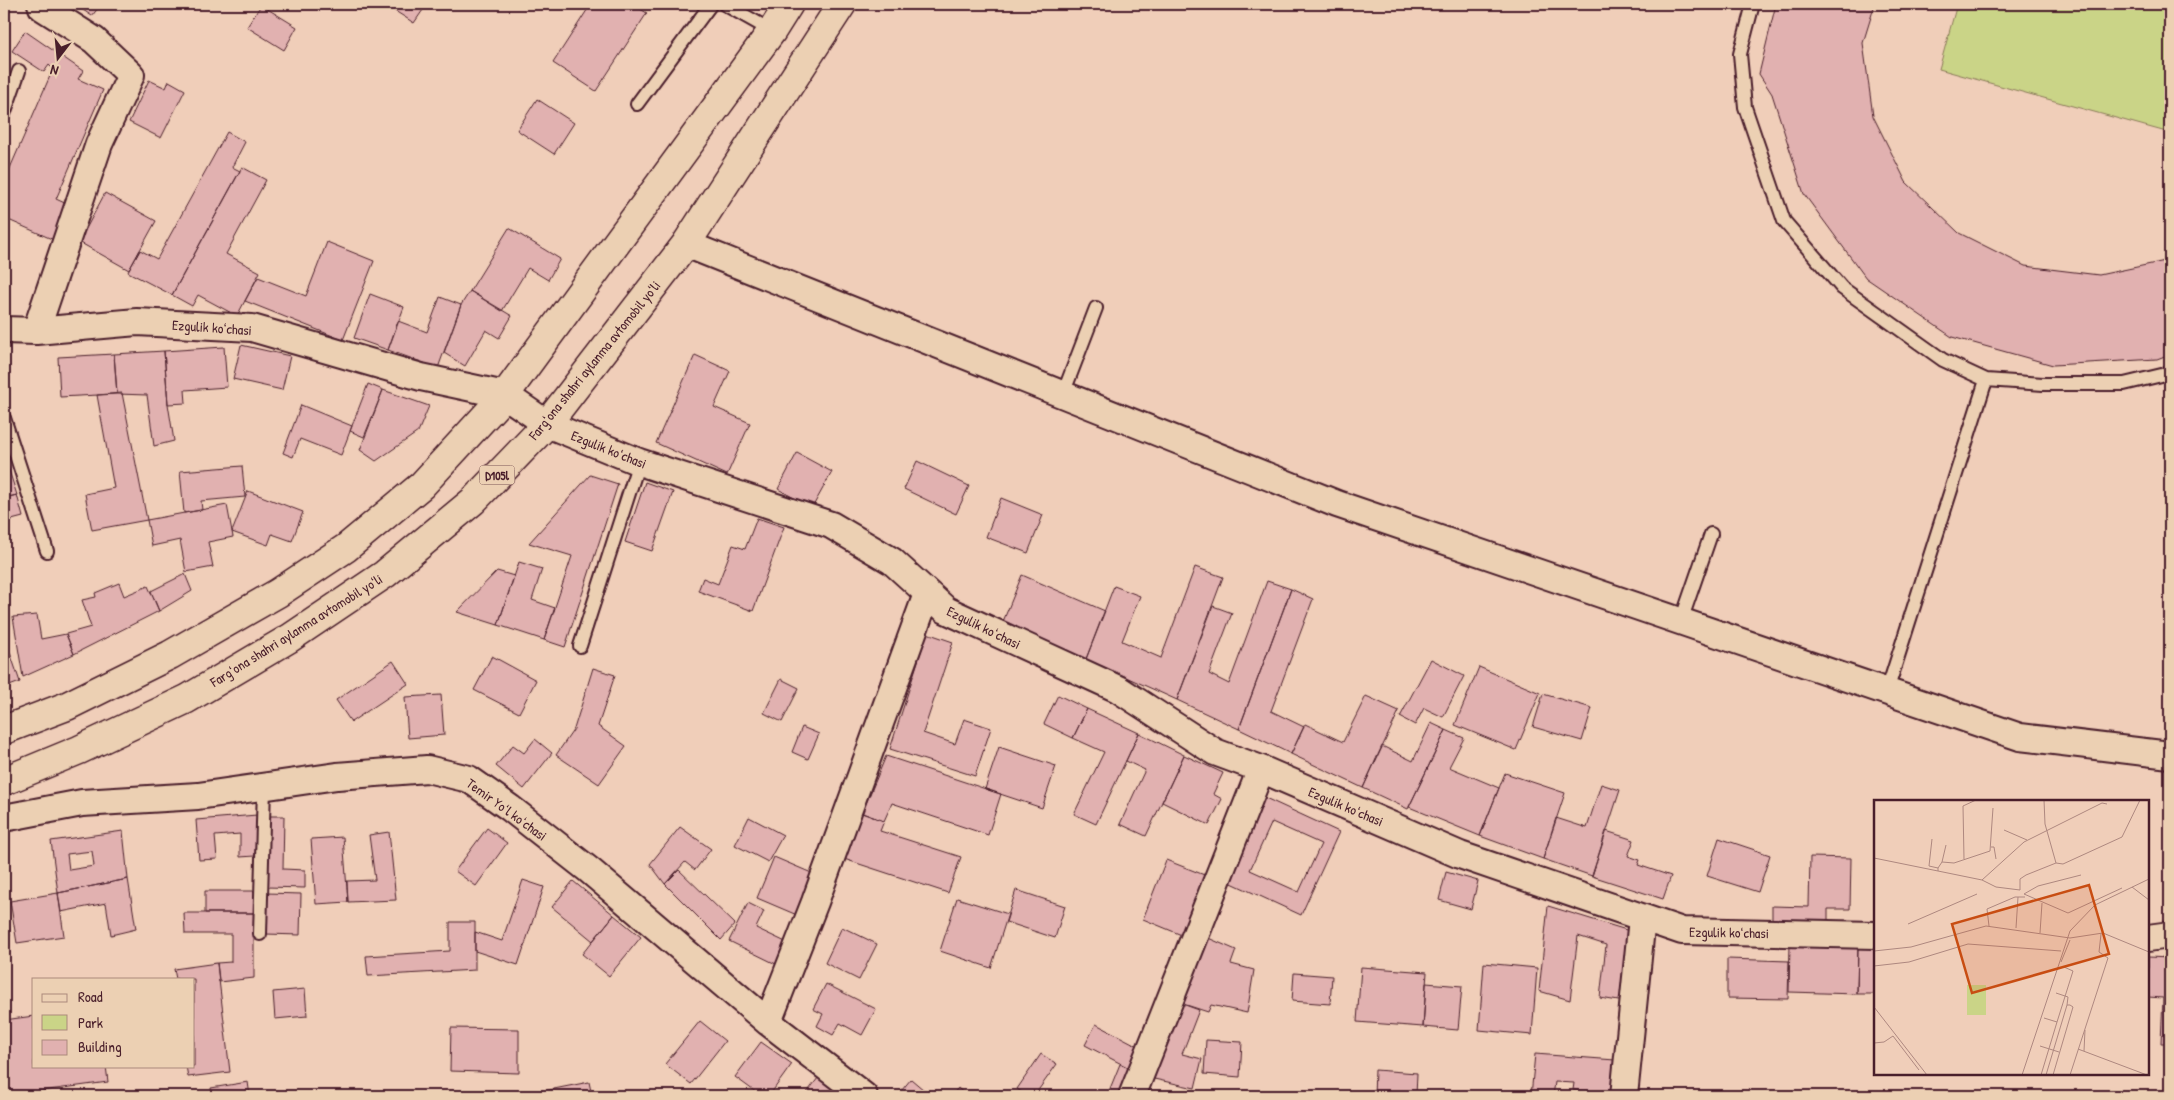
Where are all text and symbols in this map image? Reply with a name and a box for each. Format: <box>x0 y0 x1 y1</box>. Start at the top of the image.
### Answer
north arrow <box>32 32 82 82</box>
text: N <box>48 61 60 81</box>
street label: Fargʻona shahri aylanma avtomobil yoʻli <box>523 276 665 445</box>
street label: Ezgulik koʻchasi <box>171 315 252 340</box>
street label: Ezgulik koʻchasi <box>568 425 650 474</box>
road number: D105l <box>480 466 514 484</box>
street label: Fargʻona shahri aylanma avtomobil yoʻli <box>205 569 386 692</box>
street label: Ezgulik koʻchasi <box>944 601 1024 654</box>
street label: Temir Yoʻl koʻchasi <box>463 773 551 845</box>
street label: Ezgulik koʻchasi <box>1305 782 1386 831</box>
inset map <box>1874 800 2149 1075</box>
street label: Ezgulik koʻchasi <box>1689 922 1769 943</box>
legend <box>32 978 195 1068</box>
text: Road <box>78 986 103 1007</box>
text: Park <box>78 1012 103 1033</box>
text: Building <box>78 1036 122 1057</box>

